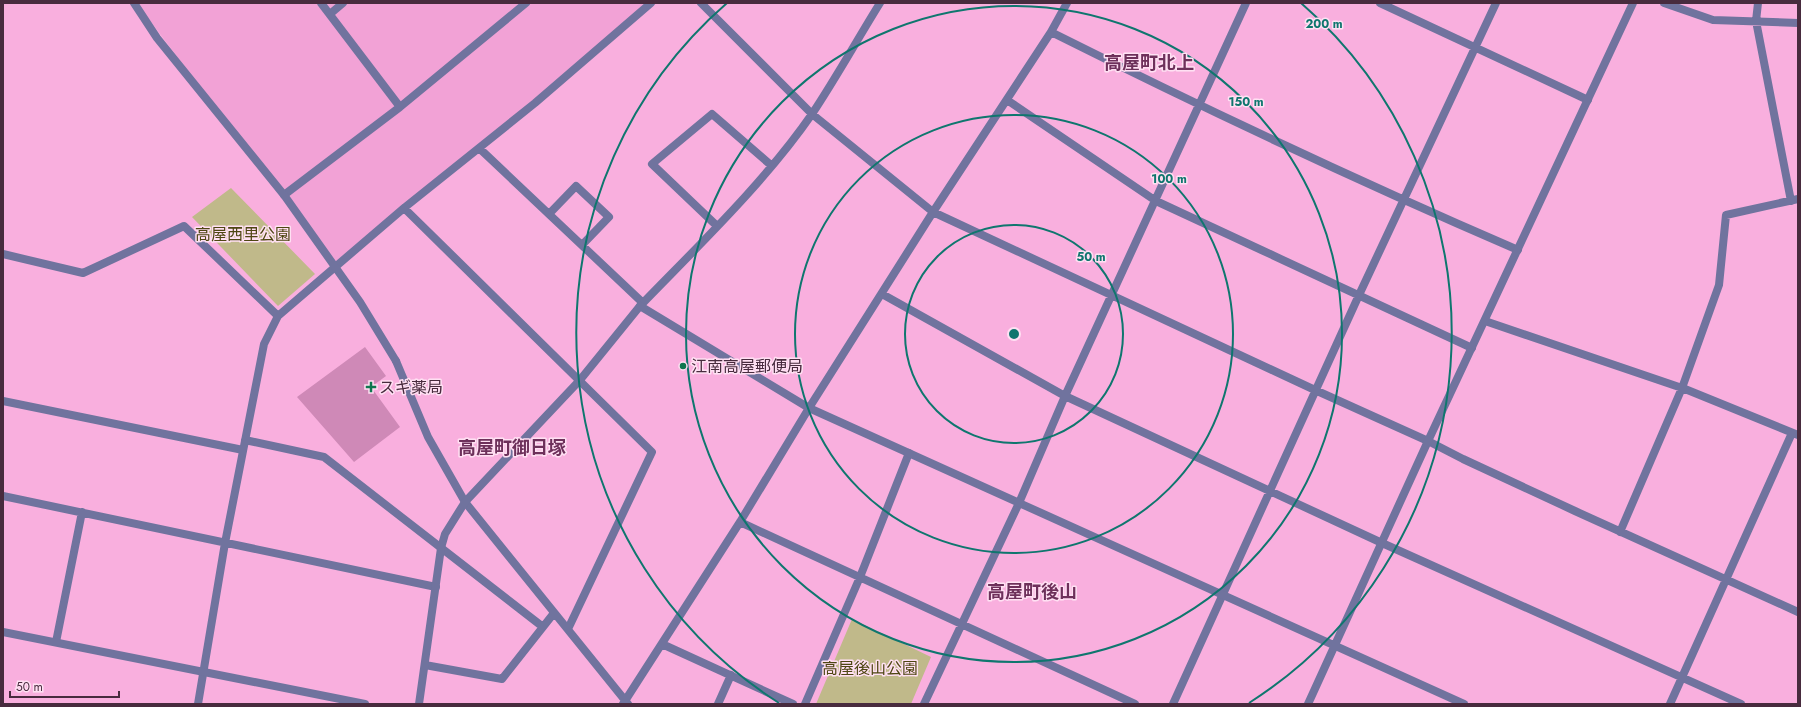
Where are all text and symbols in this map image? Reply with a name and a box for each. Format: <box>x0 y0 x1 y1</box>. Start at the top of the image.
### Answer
text: 200 m <box>1305 15 1343 33</box>
district label: 高屋町北上 <box>1104 50 1194 76</box>
text: 150 m <box>1228 93 1264 111</box>
text: 100 m <box>1151 170 1187 188</box>
park label: 高屋西里公園 <box>195 223 291 246</box>
text: 50 m <box>1076 248 1106 266</box>
centre of rings <box>1007 327 1021 341</box>
place label: 江南高屋郵便局 <box>691 355 803 378</box>
marker: 江南高屋郵便局 <box>678 361 688 371</box>
place label: スギ薬局 <box>379 376 443 399</box>
marker: スギ薬局 <box>366 382 376 392</box>
district label: 高屋町御日塚 <box>458 435 566 461</box>
district label: 高屋町後山 <box>987 579 1077 605</box>
park label: 高屋後山公園 <box>822 657 918 680</box>
scale bar <box>10 673 119 699</box>
text: 50 m <box>16 678 43 696</box>

